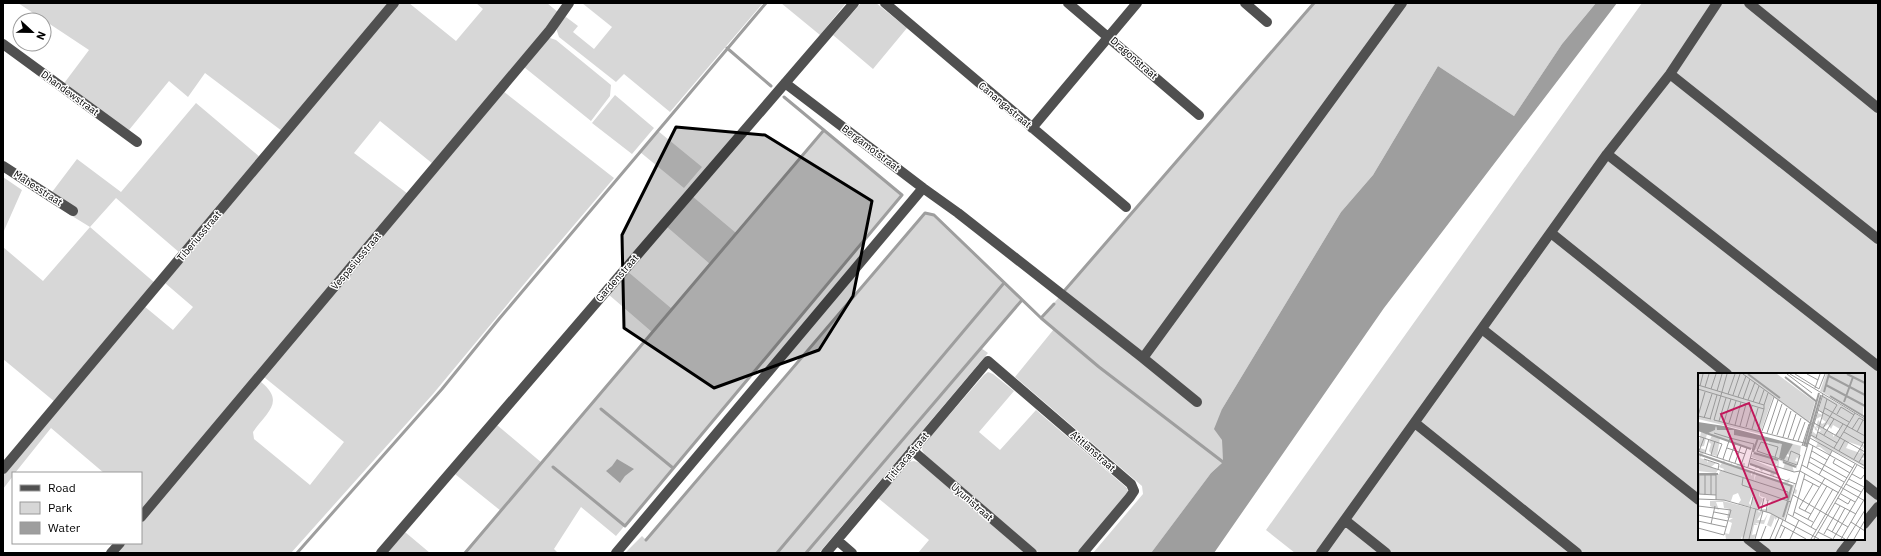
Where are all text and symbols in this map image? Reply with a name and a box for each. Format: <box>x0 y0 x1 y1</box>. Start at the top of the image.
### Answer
north arrow <box>12 12 52 52</box>
text: N <box>33 29 49 42</box>
street label: Dragonstraat <box>1108 34 1161 82</box>
street label: Dhandewstraat <box>38 68 102 119</box>
street label: Canangastraat <box>976 79 1034 131</box>
street label: Bergamotstraat <box>839 122 903 175</box>
street label: Mahesstraat <box>11 167 65 209</box>
street label: Tiberiusstraat <box>174 208 224 264</box>
street label: Vespasiusstraat <box>328 229 384 292</box>
street label: Gardenstraat <box>593 251 642 305</box>
inset map <box>1698 373 1865 540</box>
street label: Atitlanstraat <box>1068 428 1119 475</box>
street label: Titicacastraat <box>882 429 932 485</box>
legend <box>12 472 142 544</box>
text: Road <box>48 480 76 495</box>
street label: Uyunistraat <box>948 480 996 524</box>
text: Park <box>48 500 73 515</box>
text: Water <box>48 520 81 535</box>

